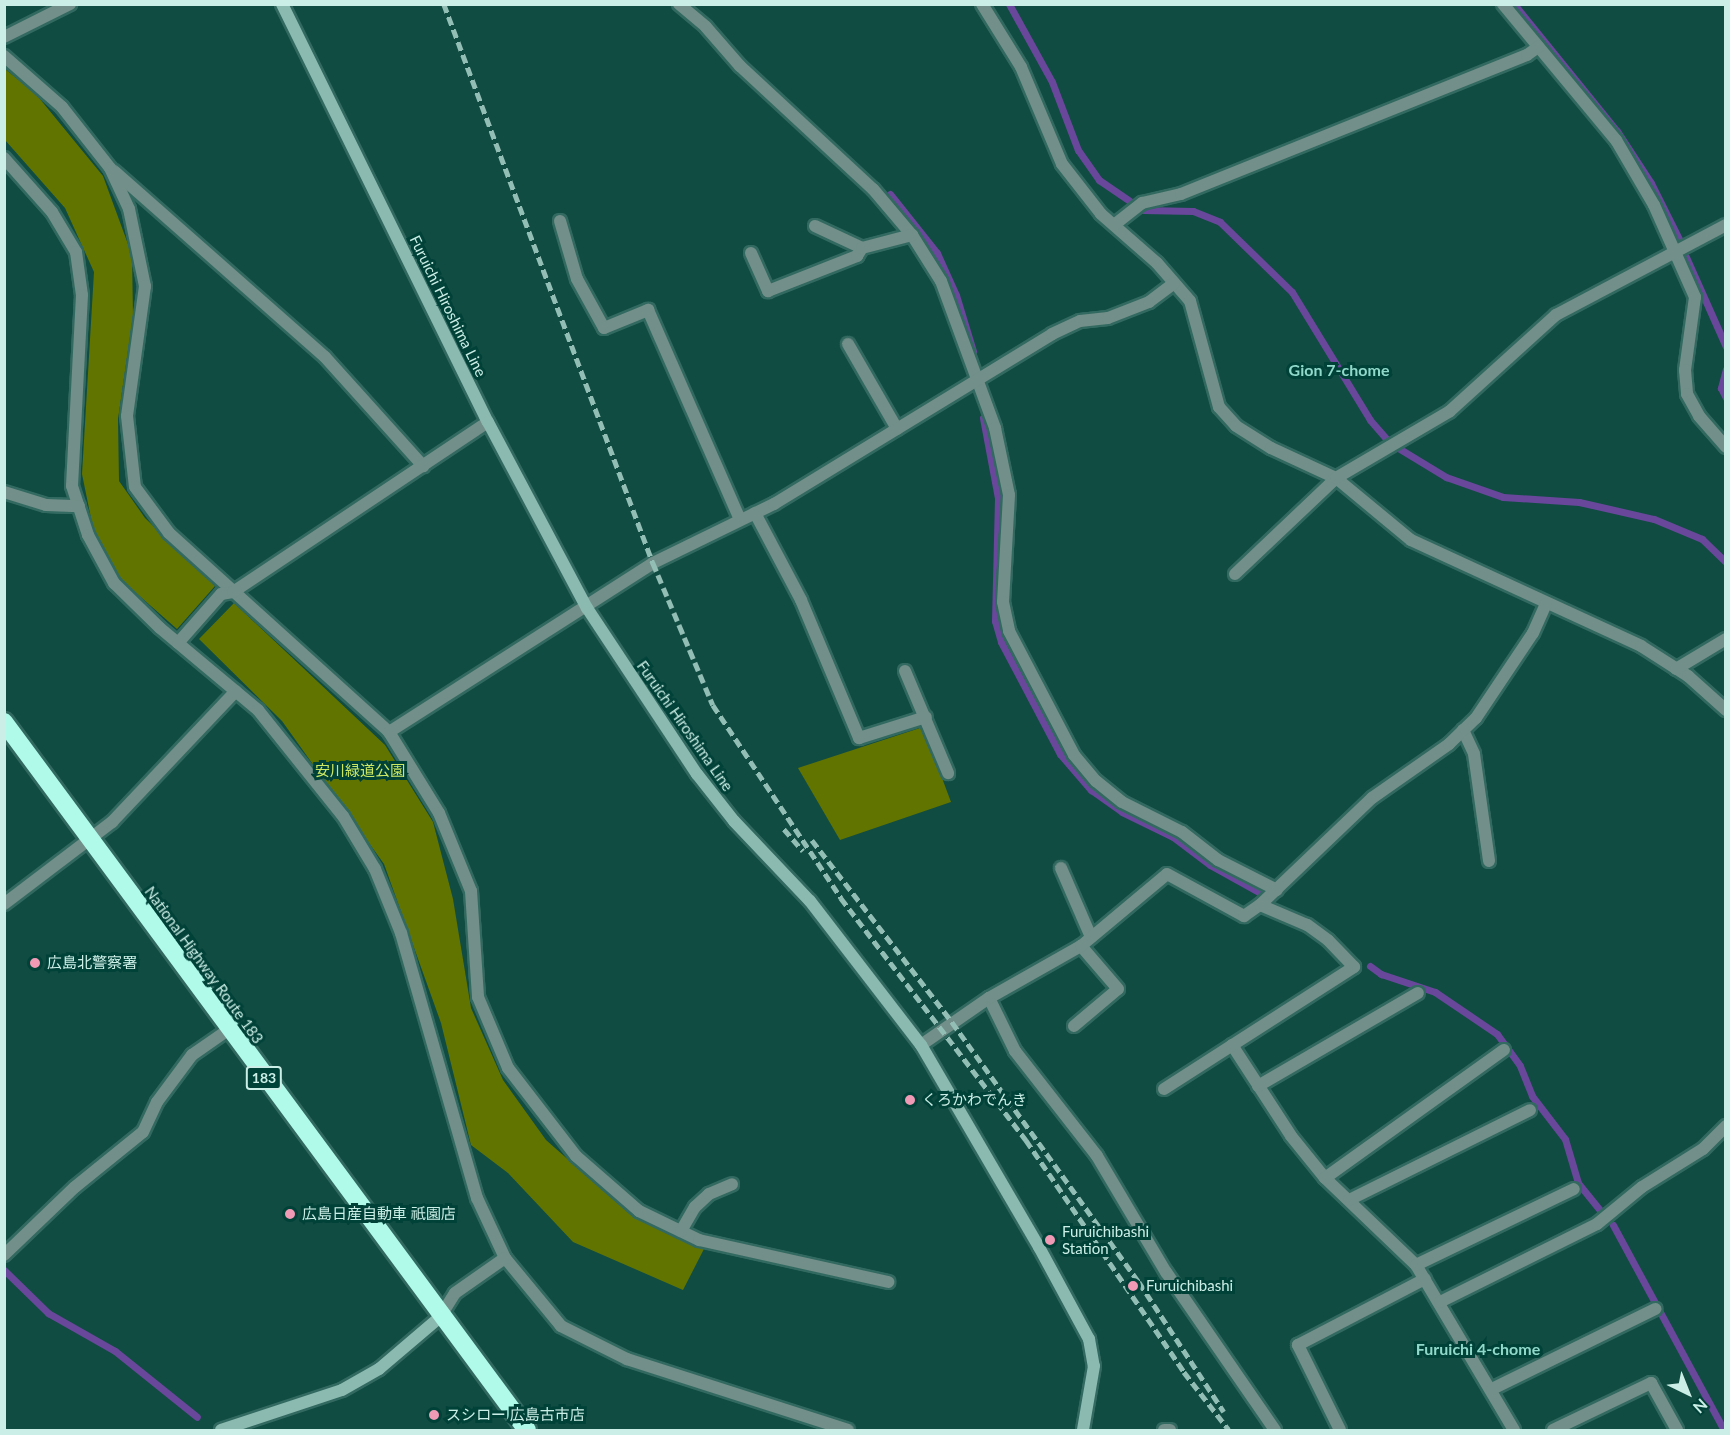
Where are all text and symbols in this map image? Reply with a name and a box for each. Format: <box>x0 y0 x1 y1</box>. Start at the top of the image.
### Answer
street label: Furuichi Hiroshima Line <box>406 232 490 380</box>
district label: Gion 7-chome <box>1289 360 1389 380</box>
street label: Furuichi Hiroshima Line <box>633 657 737 795</box>
park label: 安川緑道公園 <box>315 762 405 780</box>
street label: National Highway Route 183 <box>141 883 267 1047</box>
place label: 広島北警察署 <box>47 954 137 972</box>
marker: 広島北警察署 <box>28 956 42 970</box>
road number: 183 <box>244 1067 284 1089</box>
place label: くろかわでんき <box>922 1091 1027 1109</box>
marker: くろかわでんき <box>903 1093 917 1107</box>
place label: 広島日産自動車 祇園店 <box>302 1205 456 1223</box>
marker: 広島日産自動車 祇園店 <box>283 1207 297 1221</box>
place label: Furuichibashi Station <box>1062 1222 1149 1257</box>
marker: Furuichibashi Station <box>1043 1233 1057 1247</box>
marker: Furuichibashi <box>1124 1277 1142 1295</box>
place label: Furuichibashi <box>1146 1277 1233 1295</box>
district label: Furuichi 4-chome <box>1416 1339 1540 1359</box>
north arrow <box>1658 1363 1718 1423</box>
text: N <box>1690 1395 1712 1418</box>
place label: スシロー 広島古市店 <box>446 1406 585 1424</box>
marker: スシロー 広島古市店 <box>427 1408 441 1422</box>

